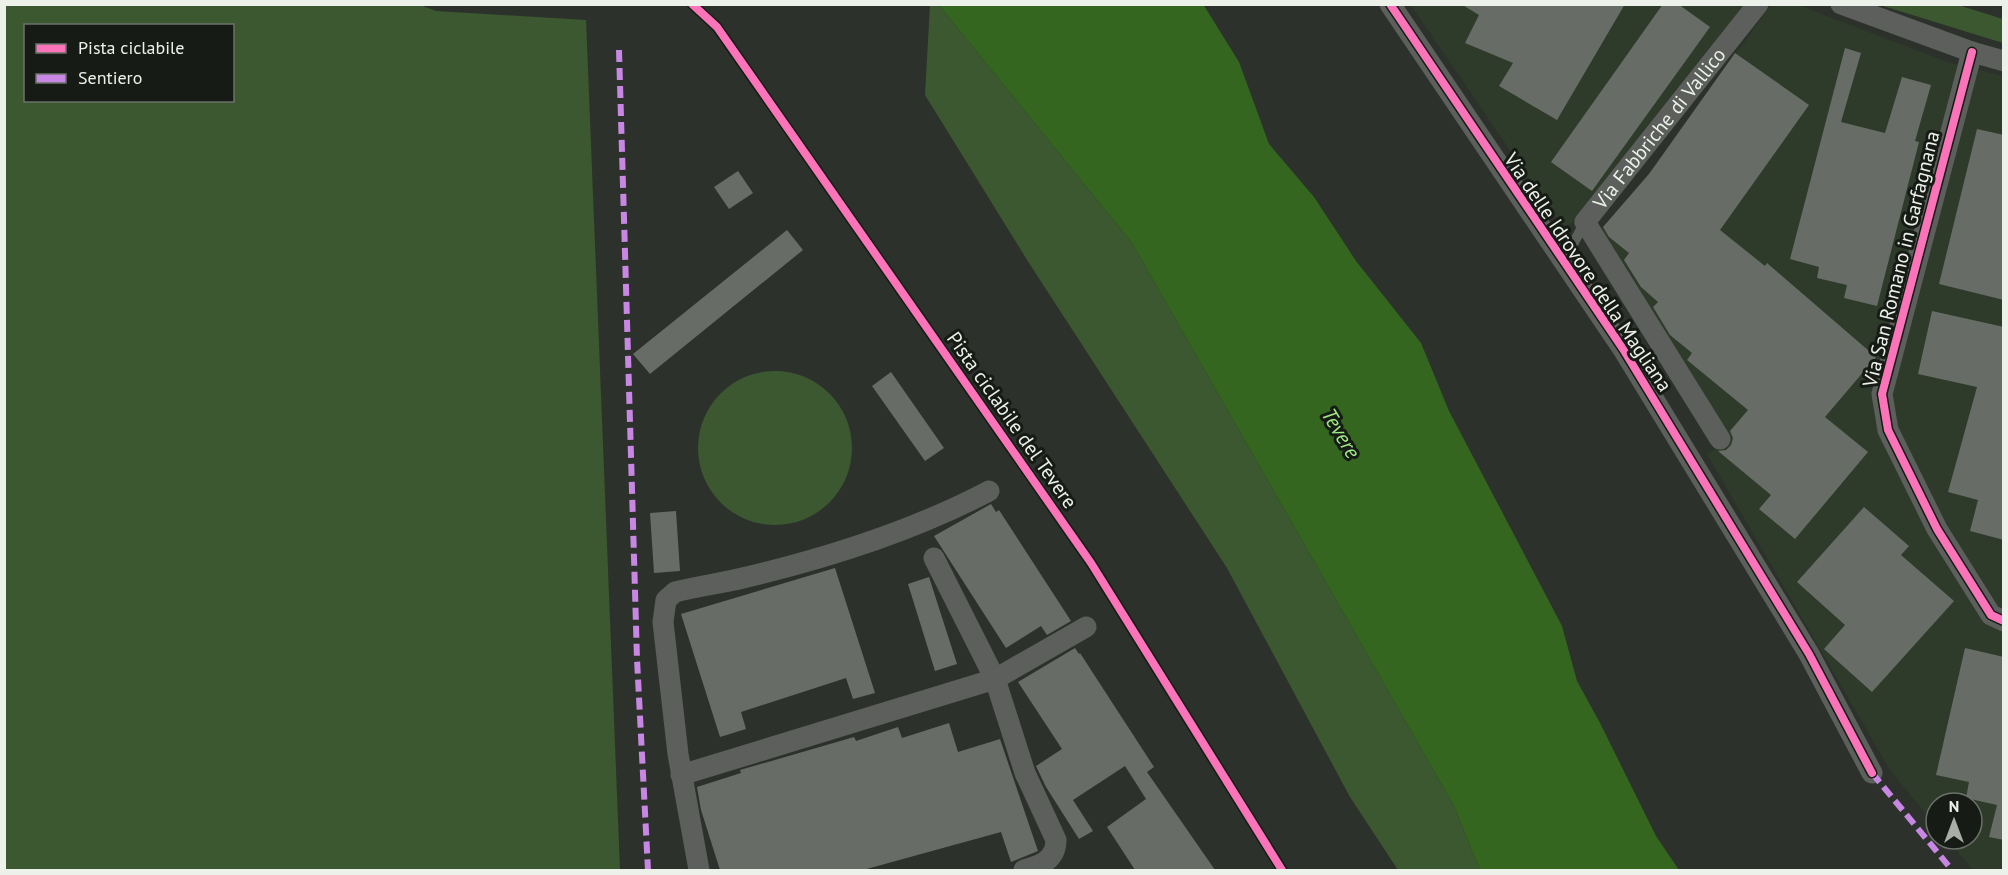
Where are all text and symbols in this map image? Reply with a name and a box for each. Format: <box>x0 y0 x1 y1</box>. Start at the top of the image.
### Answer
legend <box>24 24 234 102</box>
text: Pista ciclabile <box>78 36 185 59</box>
street label: Via Fabbriche di Vallico <box>1587 42 1731 215</box>
text: Sentiero <box>78 66 142 89</box>
street label: Via San Romano in Garfagnana <box>1856 128 1945 391</box>
street label: Via delle Idrovore della Magliana <box>1498 147 1678 396</box>
street label: Pista ciclabile del Tevere <box>941 327 1083 513</box>
water label: Tevere <box>1316 403 1367 463</box>
north arrow <box>1924 791 1984 851</box>
text: N <box>1949 796 1959 816</box>

